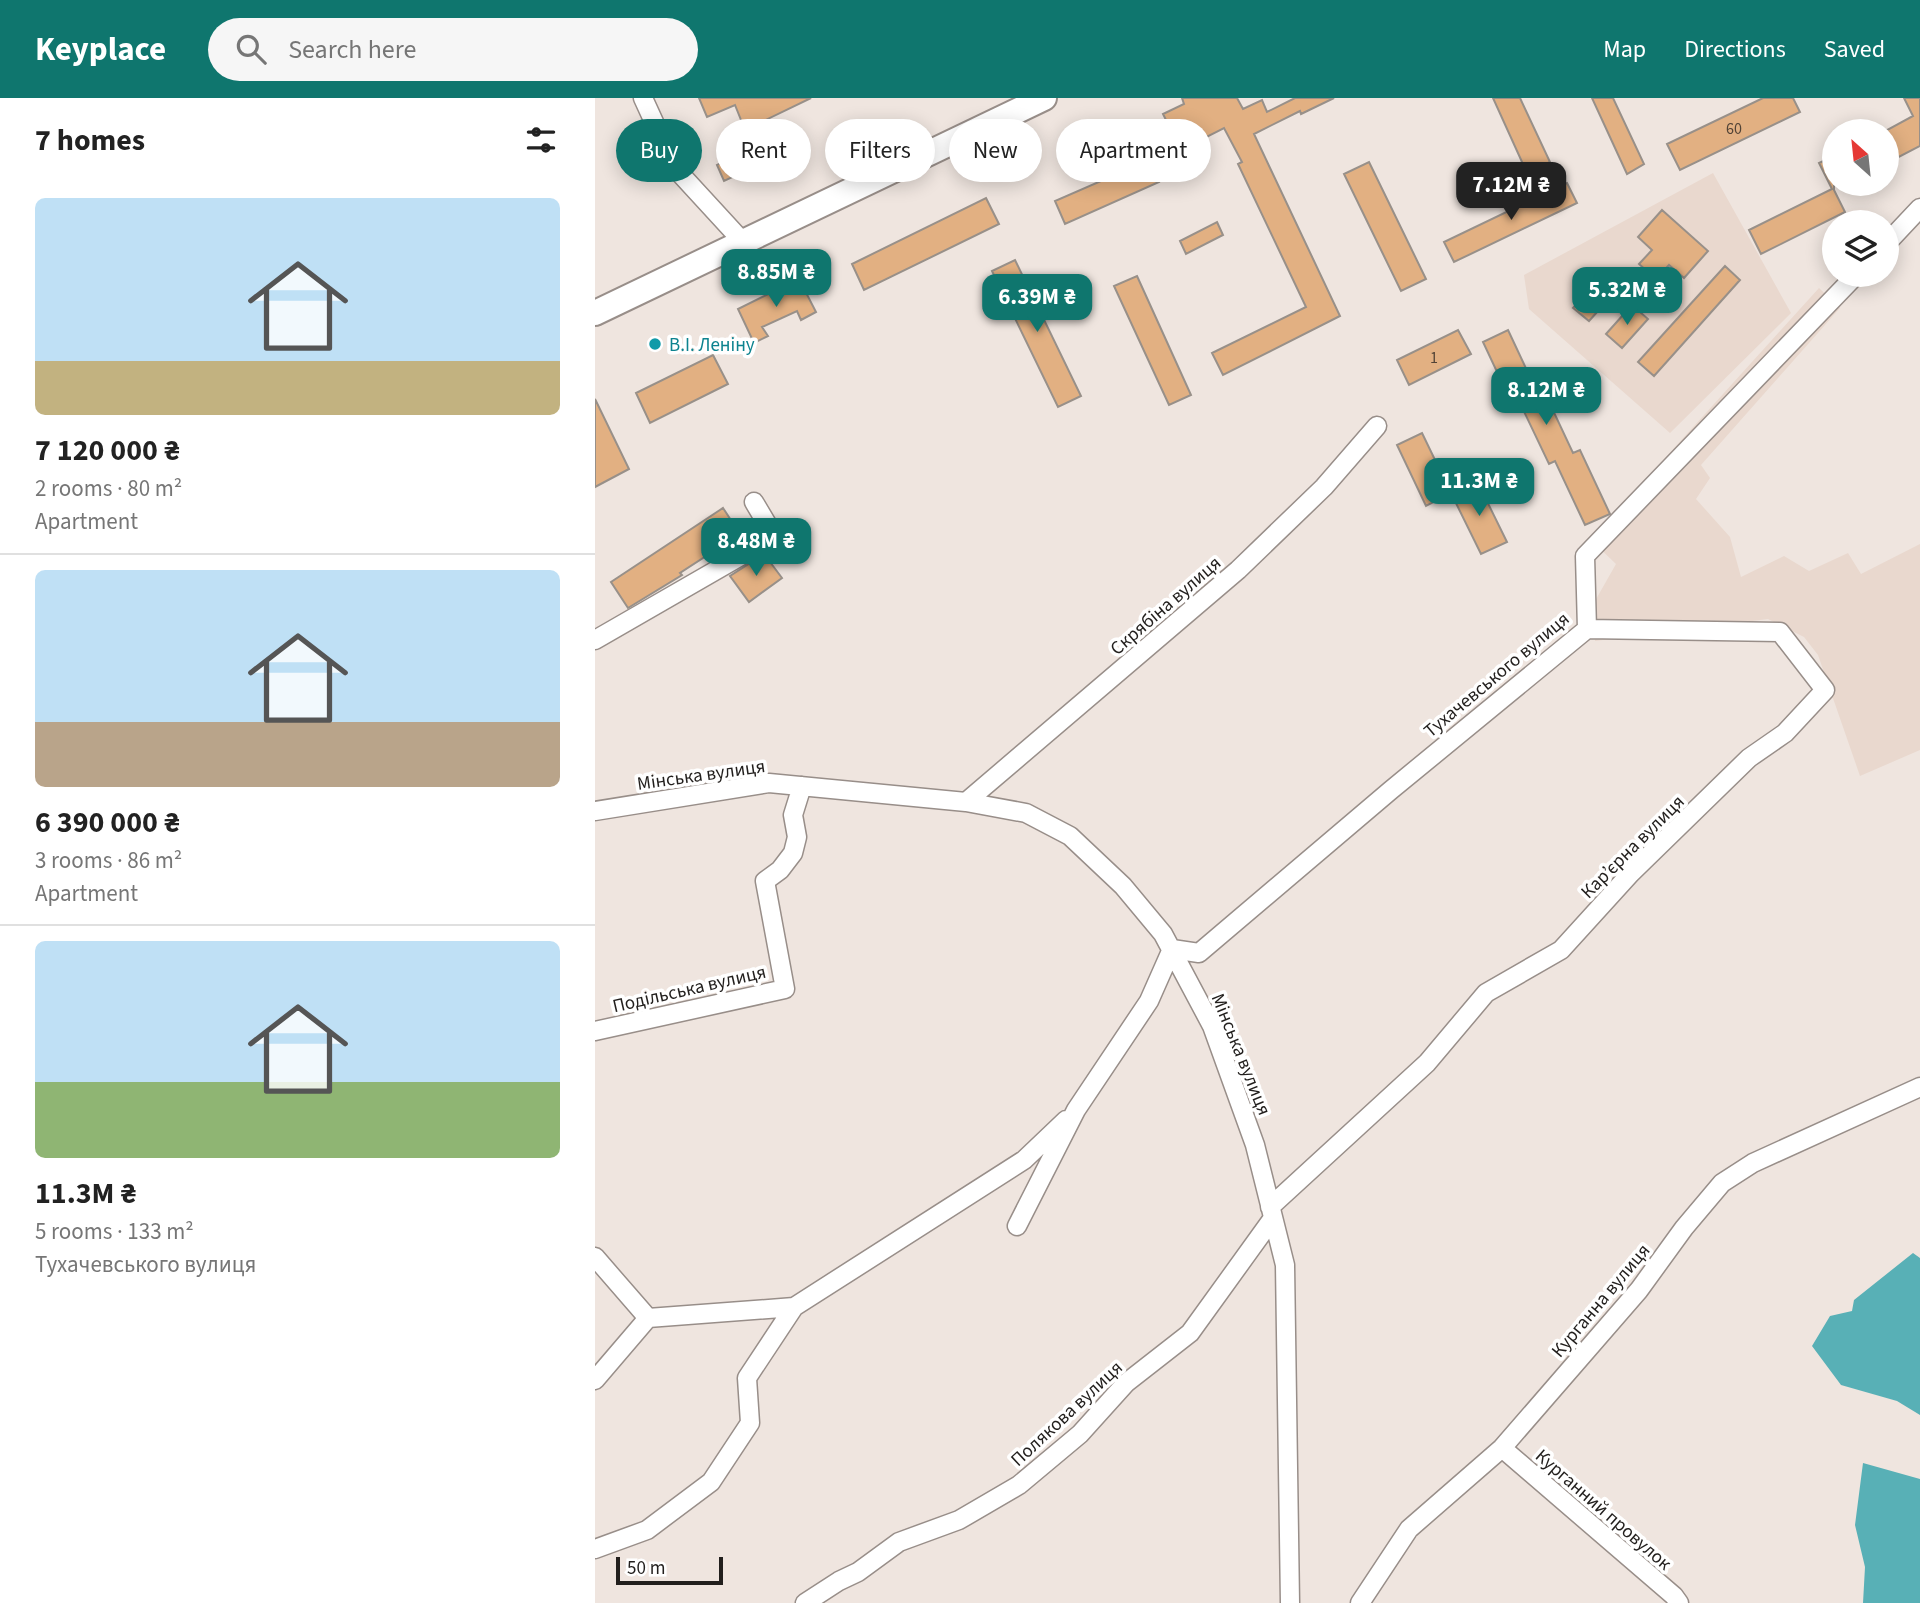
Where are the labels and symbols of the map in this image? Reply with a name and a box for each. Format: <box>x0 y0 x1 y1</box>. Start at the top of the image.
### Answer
house number: 60 <box>1726 118 1742 140</box>
north arrow <box>1822 119 1899 196</box>
pin: 7.12M ₴ <box>1446 162 1576 222</box>
pin: 8.85M ₴ <box>711 250 841 309</box>
pin: 5.32M ₴ <box>1562 268 1692 327</box>
pin: 6.39M ₴ <box>972 274 1102 334</box>
place label: В.І. Леніну <box>669 332 755 359</box>
marker: В.І. Леніну <box>647 336 663 352</box>
house number: 1 <box>1430 347 1438 369</box>
pin: 8.12M ₴ <box>1481 368 1611 427</box>
pin: 11.3M ₴ <box>1414 458 1544 518</box>
pin: 8.48M ₴ <box>691 518 821 578</box>
street label: Скрябіна вулиця <box>1105 550 1227 662</box>
street label: Тухачевського вулиця <box>1418 606 1576 744</box>
street label: Мінська вулиця <box>635 753 767 798</box>
street label: Кар’єрна вулиця <box>1575 789 1691 905</box>
street label: Подільська вулиця <box>610 959 769 1020</box>
street label: Мінська вулиця <box>1204 990 1277 1120</box>
street label: Курганна вулиця <box>1545 1238 1657 1364</box>
street label: Полякова вулиця <box>1005 1355 1129 1473</box>
street label: Курганний провулок <box>1529 1443 1678 1577</box>
scale bar <box>616 1554 723 1586</box>

